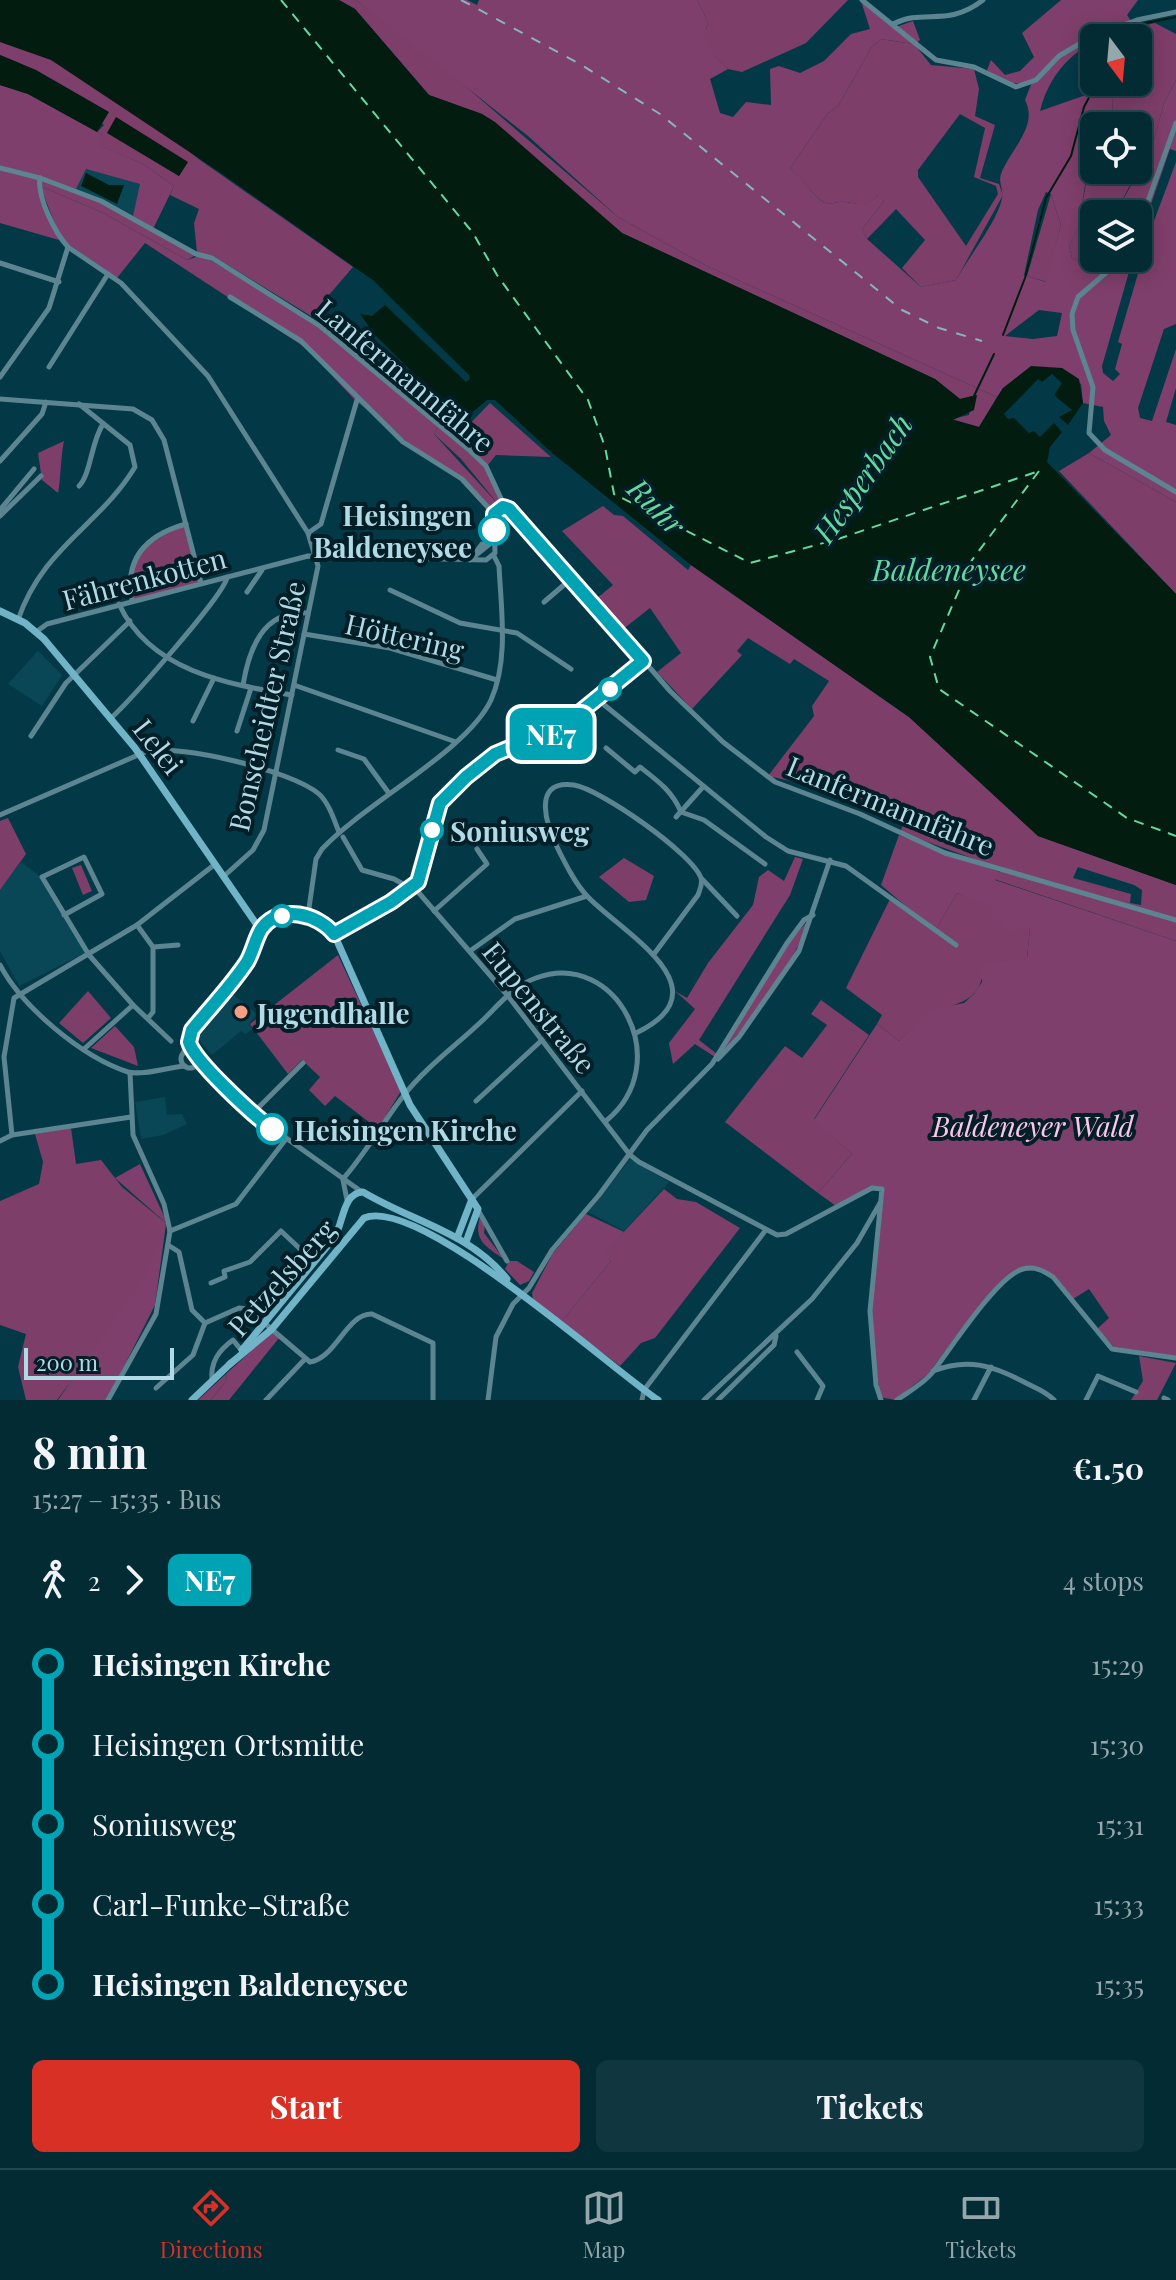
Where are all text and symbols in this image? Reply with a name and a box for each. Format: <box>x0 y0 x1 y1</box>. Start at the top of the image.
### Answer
north arrow <box>1080 24 1152 96</box>
map controls <box>1080 24 1152 272</box>
button: locate <box>1080 112 1152 184</box>
button: layers <box>1080 200 1152 272</box>
street label: Lanfermannfähre <box>310 290 502 460</box>
water label: Hesperbach <box>803 406 921 551</box>
water label: Ruhr <box>619 468 695 544</box>
place label: Heisingen Baldeneysee <box>313 496 472 565</box>
marker: Heisingen Baldeneysee <box>479 515 509 545</box>
street label: Fährenkotten <box>58 538 230 618</box>
water label: Baldeneysee <box>871 549 1026 589</box>
street label: Bonscheidter Straße <box>219 577 313 835</box>
street label: Höttering <box>342 604 468 668</box>
unlabelled marker <box>599 678 621 700</box>
line badge: NE7 <box>505 708 597 760</box>
street label: Lelei <box>126 711 192 781</box>
text: NE7 <box>526 715 576 752</box>
street label: Lanfermannfähre <box>782 747 1000 863</box>
place label: Soniusweg <box>450 812 590 849</box>
marker: Soniusweg <box>421 819 443 841</box>
unlabelled marker <box>271 905 293 927</box>
street label: Eupenstraße <box>475 933 605 1081</box>
place label: Jugendhalle <box>256 994 410 1031</box>
marker: Jugendhalle <box>232 1003 250 1021</box>
park label: Baldeneyer Wald <box>931 1107 1135 1144</box>
place label: Heisingen Kirche <box>294 1111 517 1148</box>
marker: Heisingen Kirche <box>257 1114 287 1144</box>
street label: Petzelsberg <box>219 1210 344 1343</box>
scale bar <box>24 1344 174 1380</box>
text: 200 m <box>36 1347 98 1377</box>
text: 8 min <box>32 1421 148 1480</box>
text: €1.50 <box>1073 1448 1144 1488</box>
text: 15:27 – 15:35 · Bus <box>32 1481 221 1516</box>
icon: walk <box>32 1558 76 1602</box>
icon: forward <box>112 1558 156 1602</box>
text: NE7 <box>184 1561 235 1598</box>
text: 2 <box>88 1563 100 1598</box>
text: 4 stops <box>1063 1563 1144 1598</box>
text: Heisingen Kirche <box>92 1644 331 1684</box>
text: 15:29 <box>1091 1647 1144 1682</box>
text: Heisingen Ortsmitte <box>92 1724 364 1764</box>
text: 15:30 <box>1090 1727 1144 1762</box>
text: Soniusweg <box>92 1804 236 1844</box>
text: 15:31 <box>1096 1807 1144 1842</box>
text: Carl-Funke-Straße <box>92 1884 350 1924</box>
text: 15:33 <box>1094 1887 1144 1922</box>
text: Heisingen Baldeneysee <box>92 1964 408 2004</box>
text: 15:35 <box>1094 1967 1144 2002</box>
button: Start <box>32 2060 580 2152</box>
button: Tickets <box>596 2060 1144 2152</box>
tab: Directions <box>160 2186 262 2264</box>
tab: Map <box>582 2186 626 2264</box>
tab: Tickets <box>945 2186 1016 2264</box>

